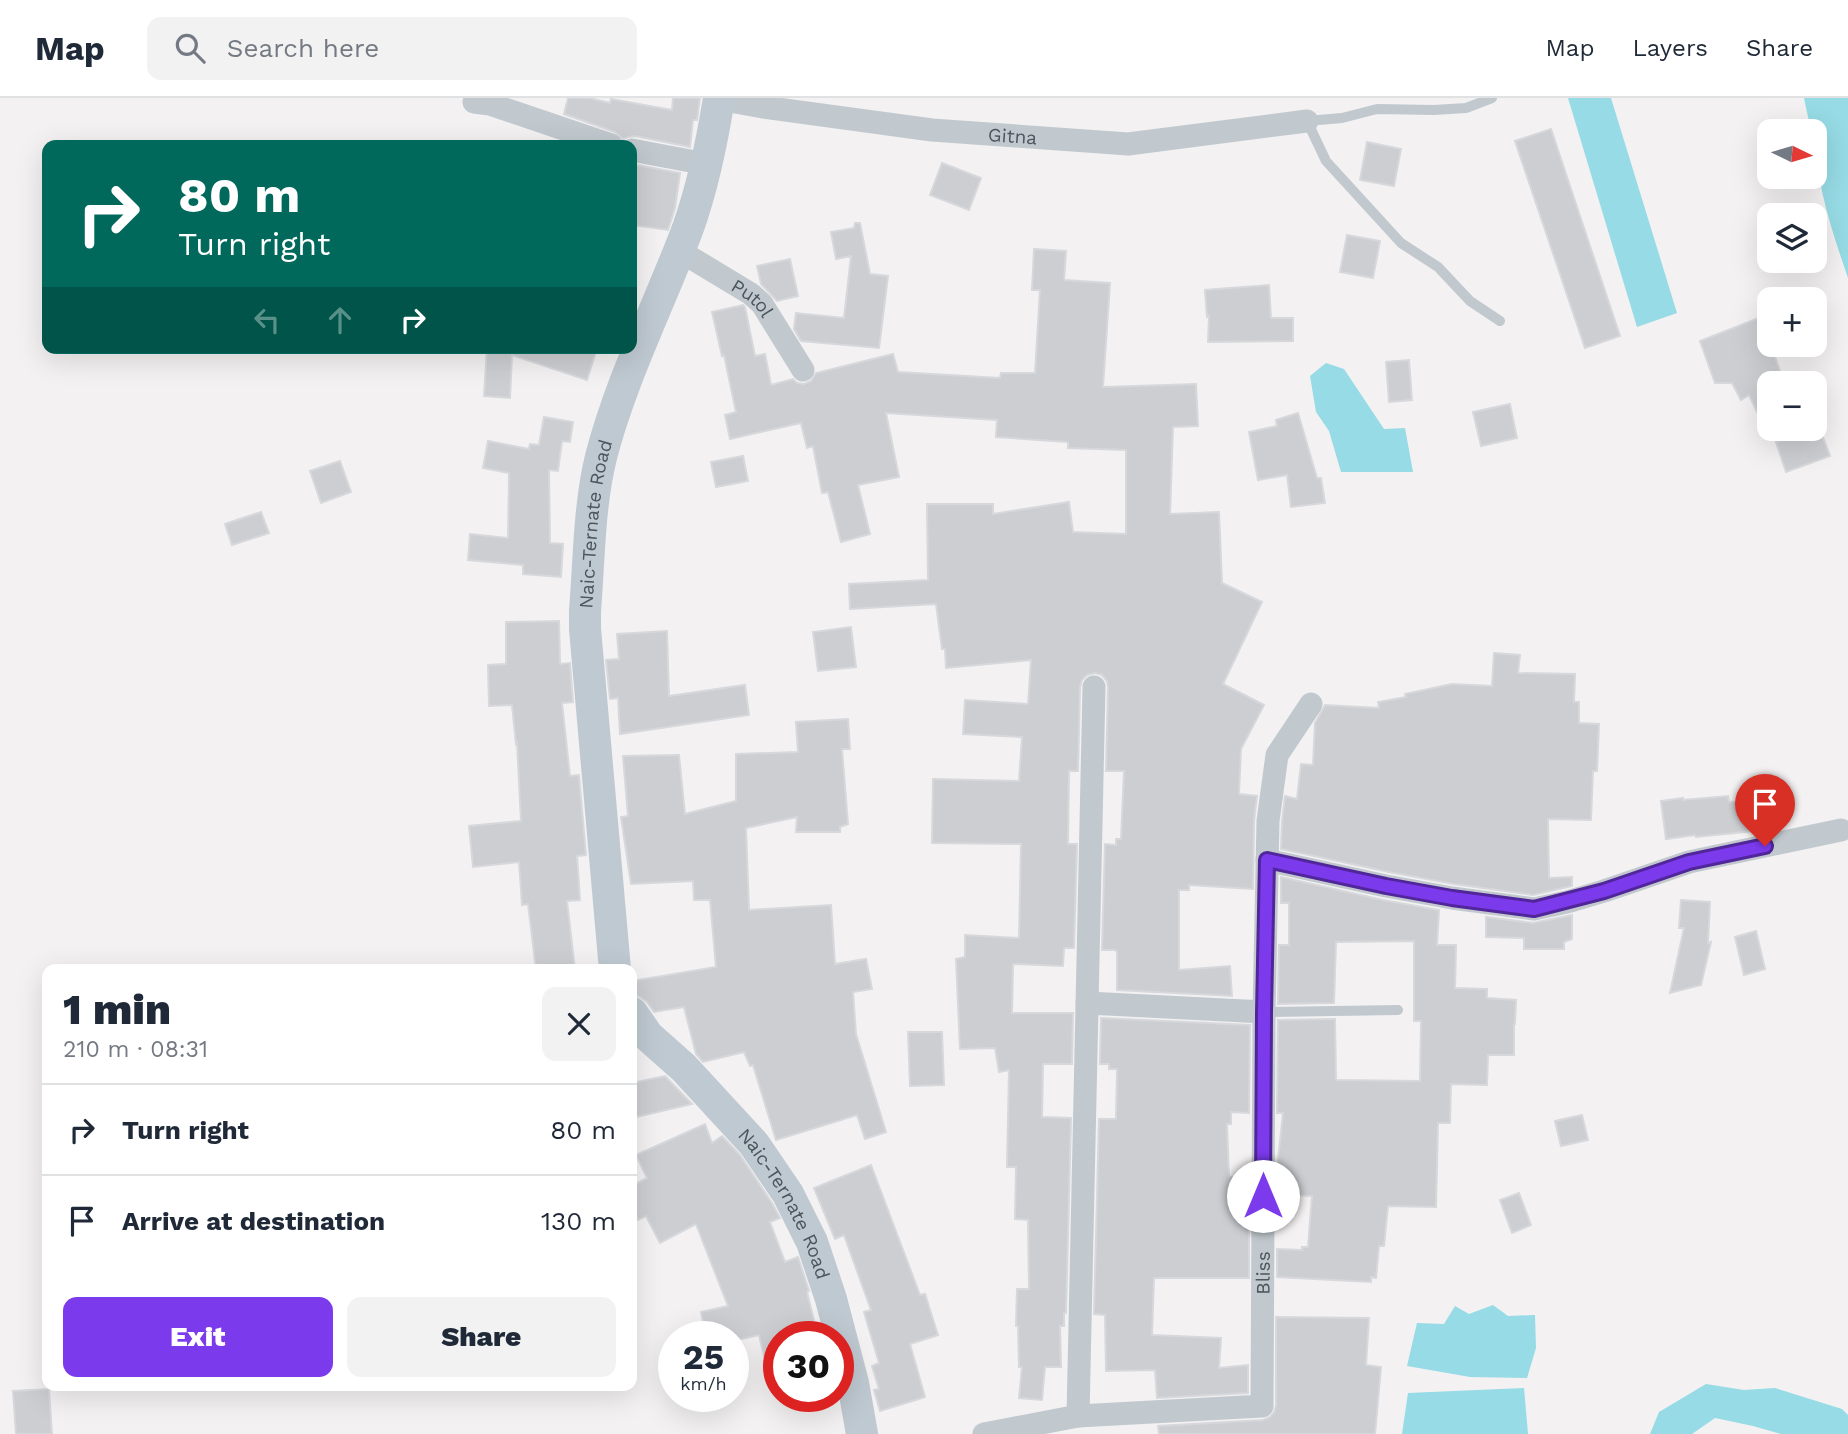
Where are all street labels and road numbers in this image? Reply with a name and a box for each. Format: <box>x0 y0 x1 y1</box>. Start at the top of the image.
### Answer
street label: Gitna <box>987 123 1038 149</box>
street label: Putol <box>728 274 779 321</box>
street label: Naic-Ternate Road <box>574 437 617 609</box>
street label: Naic-Ternate Road <box>734 1123 835 1282</box>
street label: Bliss <box>1251 1251 1274 1295</box>

